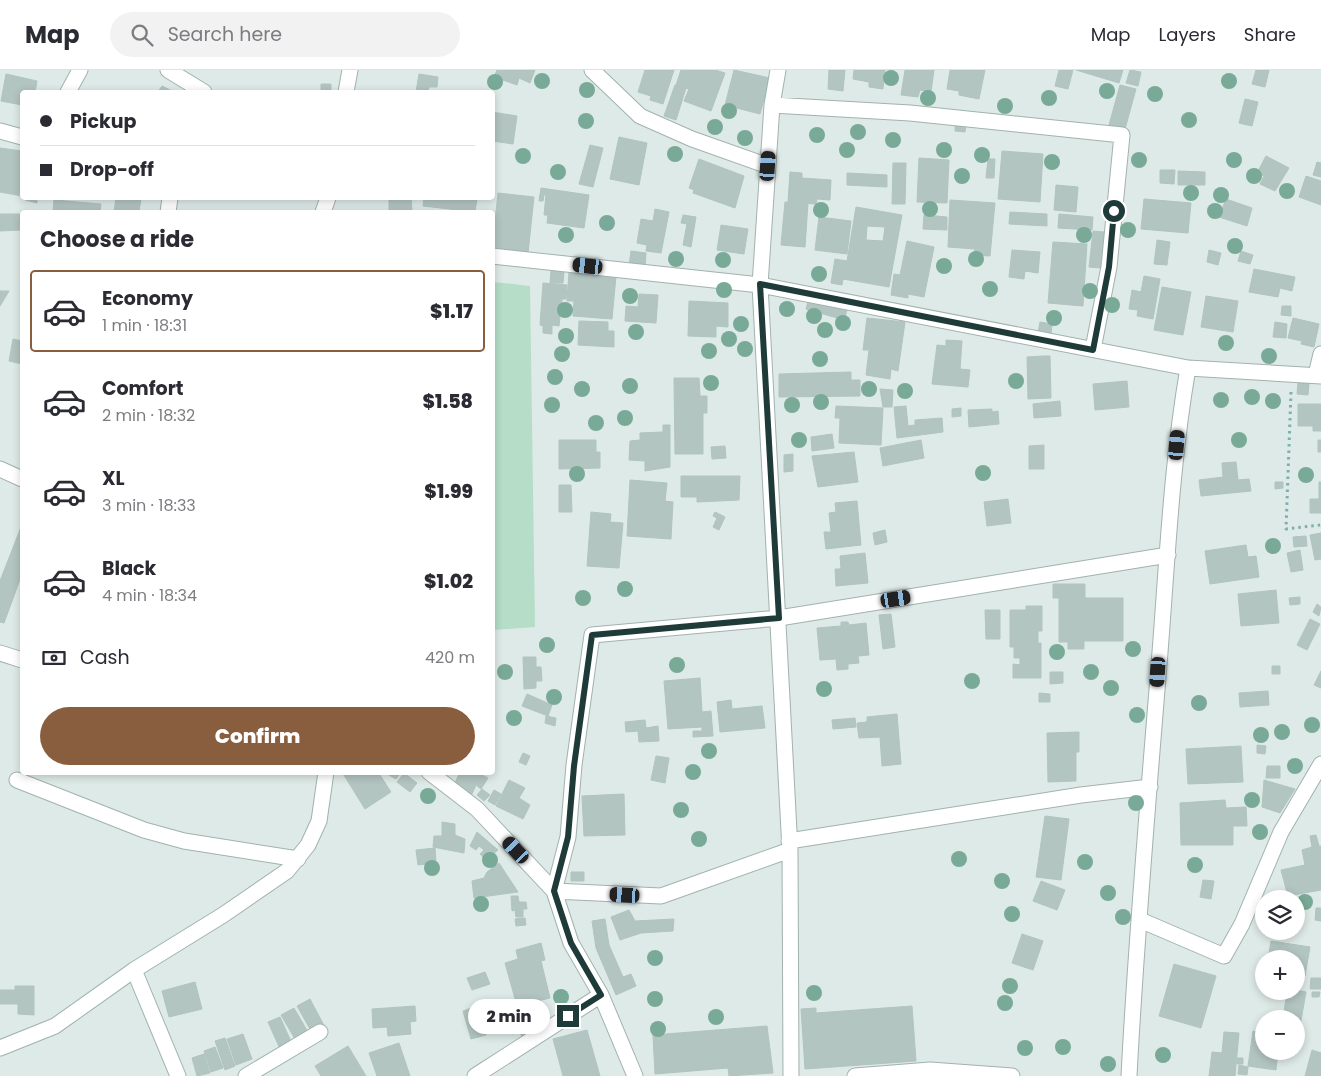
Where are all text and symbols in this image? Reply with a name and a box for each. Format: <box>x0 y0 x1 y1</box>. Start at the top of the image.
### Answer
search box <box>110 12 460 57</box>
text: Map <box>25 18 80 51</box>
icon: search <box>128 21 156 49</box>
text: Search here <box>168 21 282 48</box>
text: Map <box>1091 22 1131 47</box>
text: Layers <box>1159 22 1216 47</box>
text: Share <box>1244 22 1296 47</box>
text: Pickup <box>70 108 136 135</box>
car <box>759 151 776 181</box>
text: Drop-off <box>70 156 154 183</box>
route start <box>1103 200 1125 222</box>
text: Choose a ride <box>40 224 194 255</box>
car <box>572 257 603 275</box>
text: Economy <box>102 285 193 312</box>
icon: car <box>42 289 87 334</box>
text: $1.17 <box>430 298 473 325</box>
text: 1 min · 18:31 <box>102 314 187 337</box>
text: Comfort <box>102 375 184 402</box>
icon: car <box>42 379 87 424</box>
text: $1.58 <box>423 388 473 415</box>
text: 2 min · 18:32 <box>102 404 195 427</box>
car <box>1168 429 1185 461</box>
text: XL <box>102 465 125 492</box>
icon: car <box>42 469 87 514</box>
text: $1.99 <box>424 478 473 505</box>
text: 3 min · 18:33 <box>102 494 196 517</box>
text: Black <box>102 555 156 582</box>
icon: car <box>42 559 87 604</box>
text: $1.02 <box>424 568 473 595</box>
text: 4 min · 18:34 <box>102 584 197 607</box>
car <box>880 589 911 609</box>
icon: cash <box>40 644 68 672</box>
text: Cash <box>80 644 130 671</box>
text: 420 m <box>425 646 475 669</box>
car <box>1149 657 1166 687</box>
button: Confirm <box>40 707 475 765</box>
car <box>500 834 531 866</box>
car <box>609 887 640 903</box>
map controls <box>1255 890 1305 1060</box>
button: layers <box>1255 890 1305 940</box>
button: + <box>1255 950 1305 1000</box>
callout: 2 min <box>468 998 550 1034</box>
text: 2 min <box>486 1005 532 1028</box>
route end <box>557 1005 579 1027</box>
button: − <box>1255 1010 1305 1060</box>

